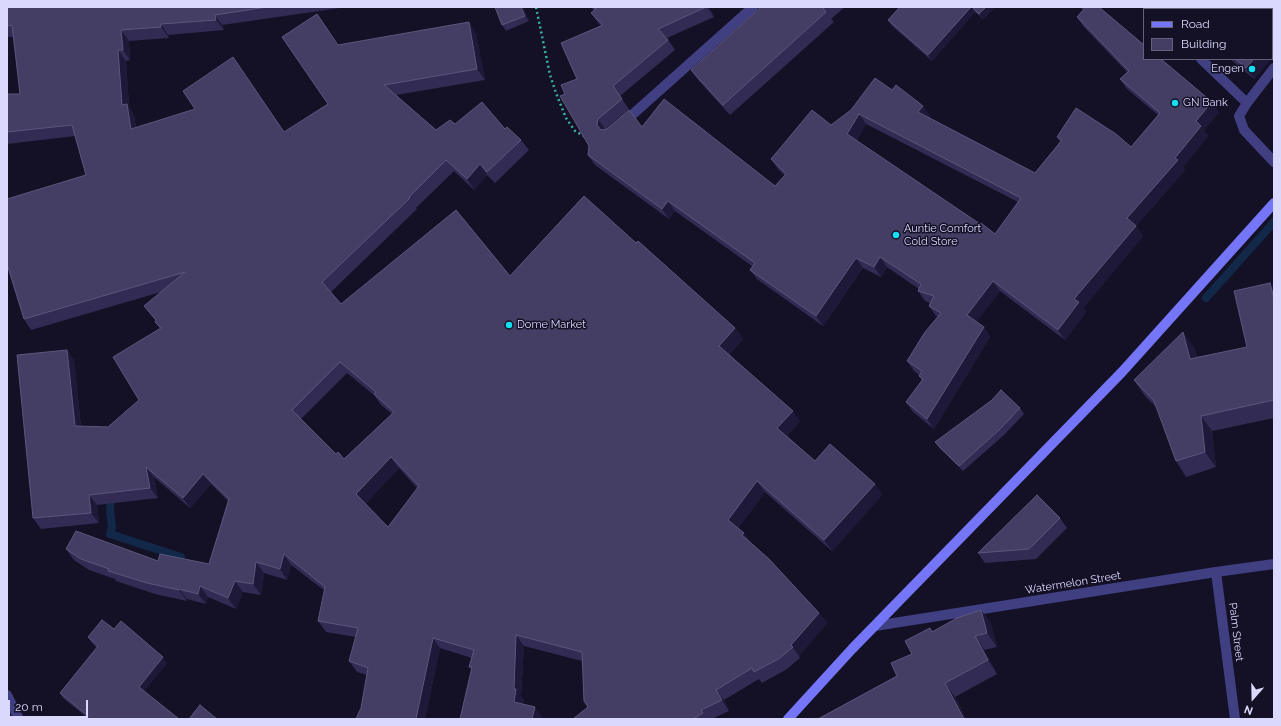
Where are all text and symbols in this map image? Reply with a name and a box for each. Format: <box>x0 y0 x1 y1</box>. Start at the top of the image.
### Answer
legend <box>1143 8 1273 60</box>
text: Road <box>1181 17 1210 31</box>
text: Building <box>1181 37 1227 51</box>
place label: Engen <box>1211 62 1244 76</box>
marker: Engen <box>1247 64 1257 74</box>
place label: GN Bank <box>1183 96 1228 110</box>
marker: GN Bank <box>1170 98 1180 108</box>
place label: Auntie Comfort Cold Store <box>904 222 981 248</box>
marker: Auntie Comfort Cold Store <box>891 230 901 240</box>
place label: Dome Market <box>517 318 586 332</box>
marker: Dome Market <box>504 320 514 330</box>
street label: Watermelon Street <box>1024 569 1122 597</box>
street label: Palm Street <box>1226 602 1246 662</box>
north arrow <box>1233 678 1273 718</box>
scale bar <box>10 692 90 718</box>
text: 20 m <box>15 700 43 714</box>
text: N <box>1243 702 1255 717</box>

